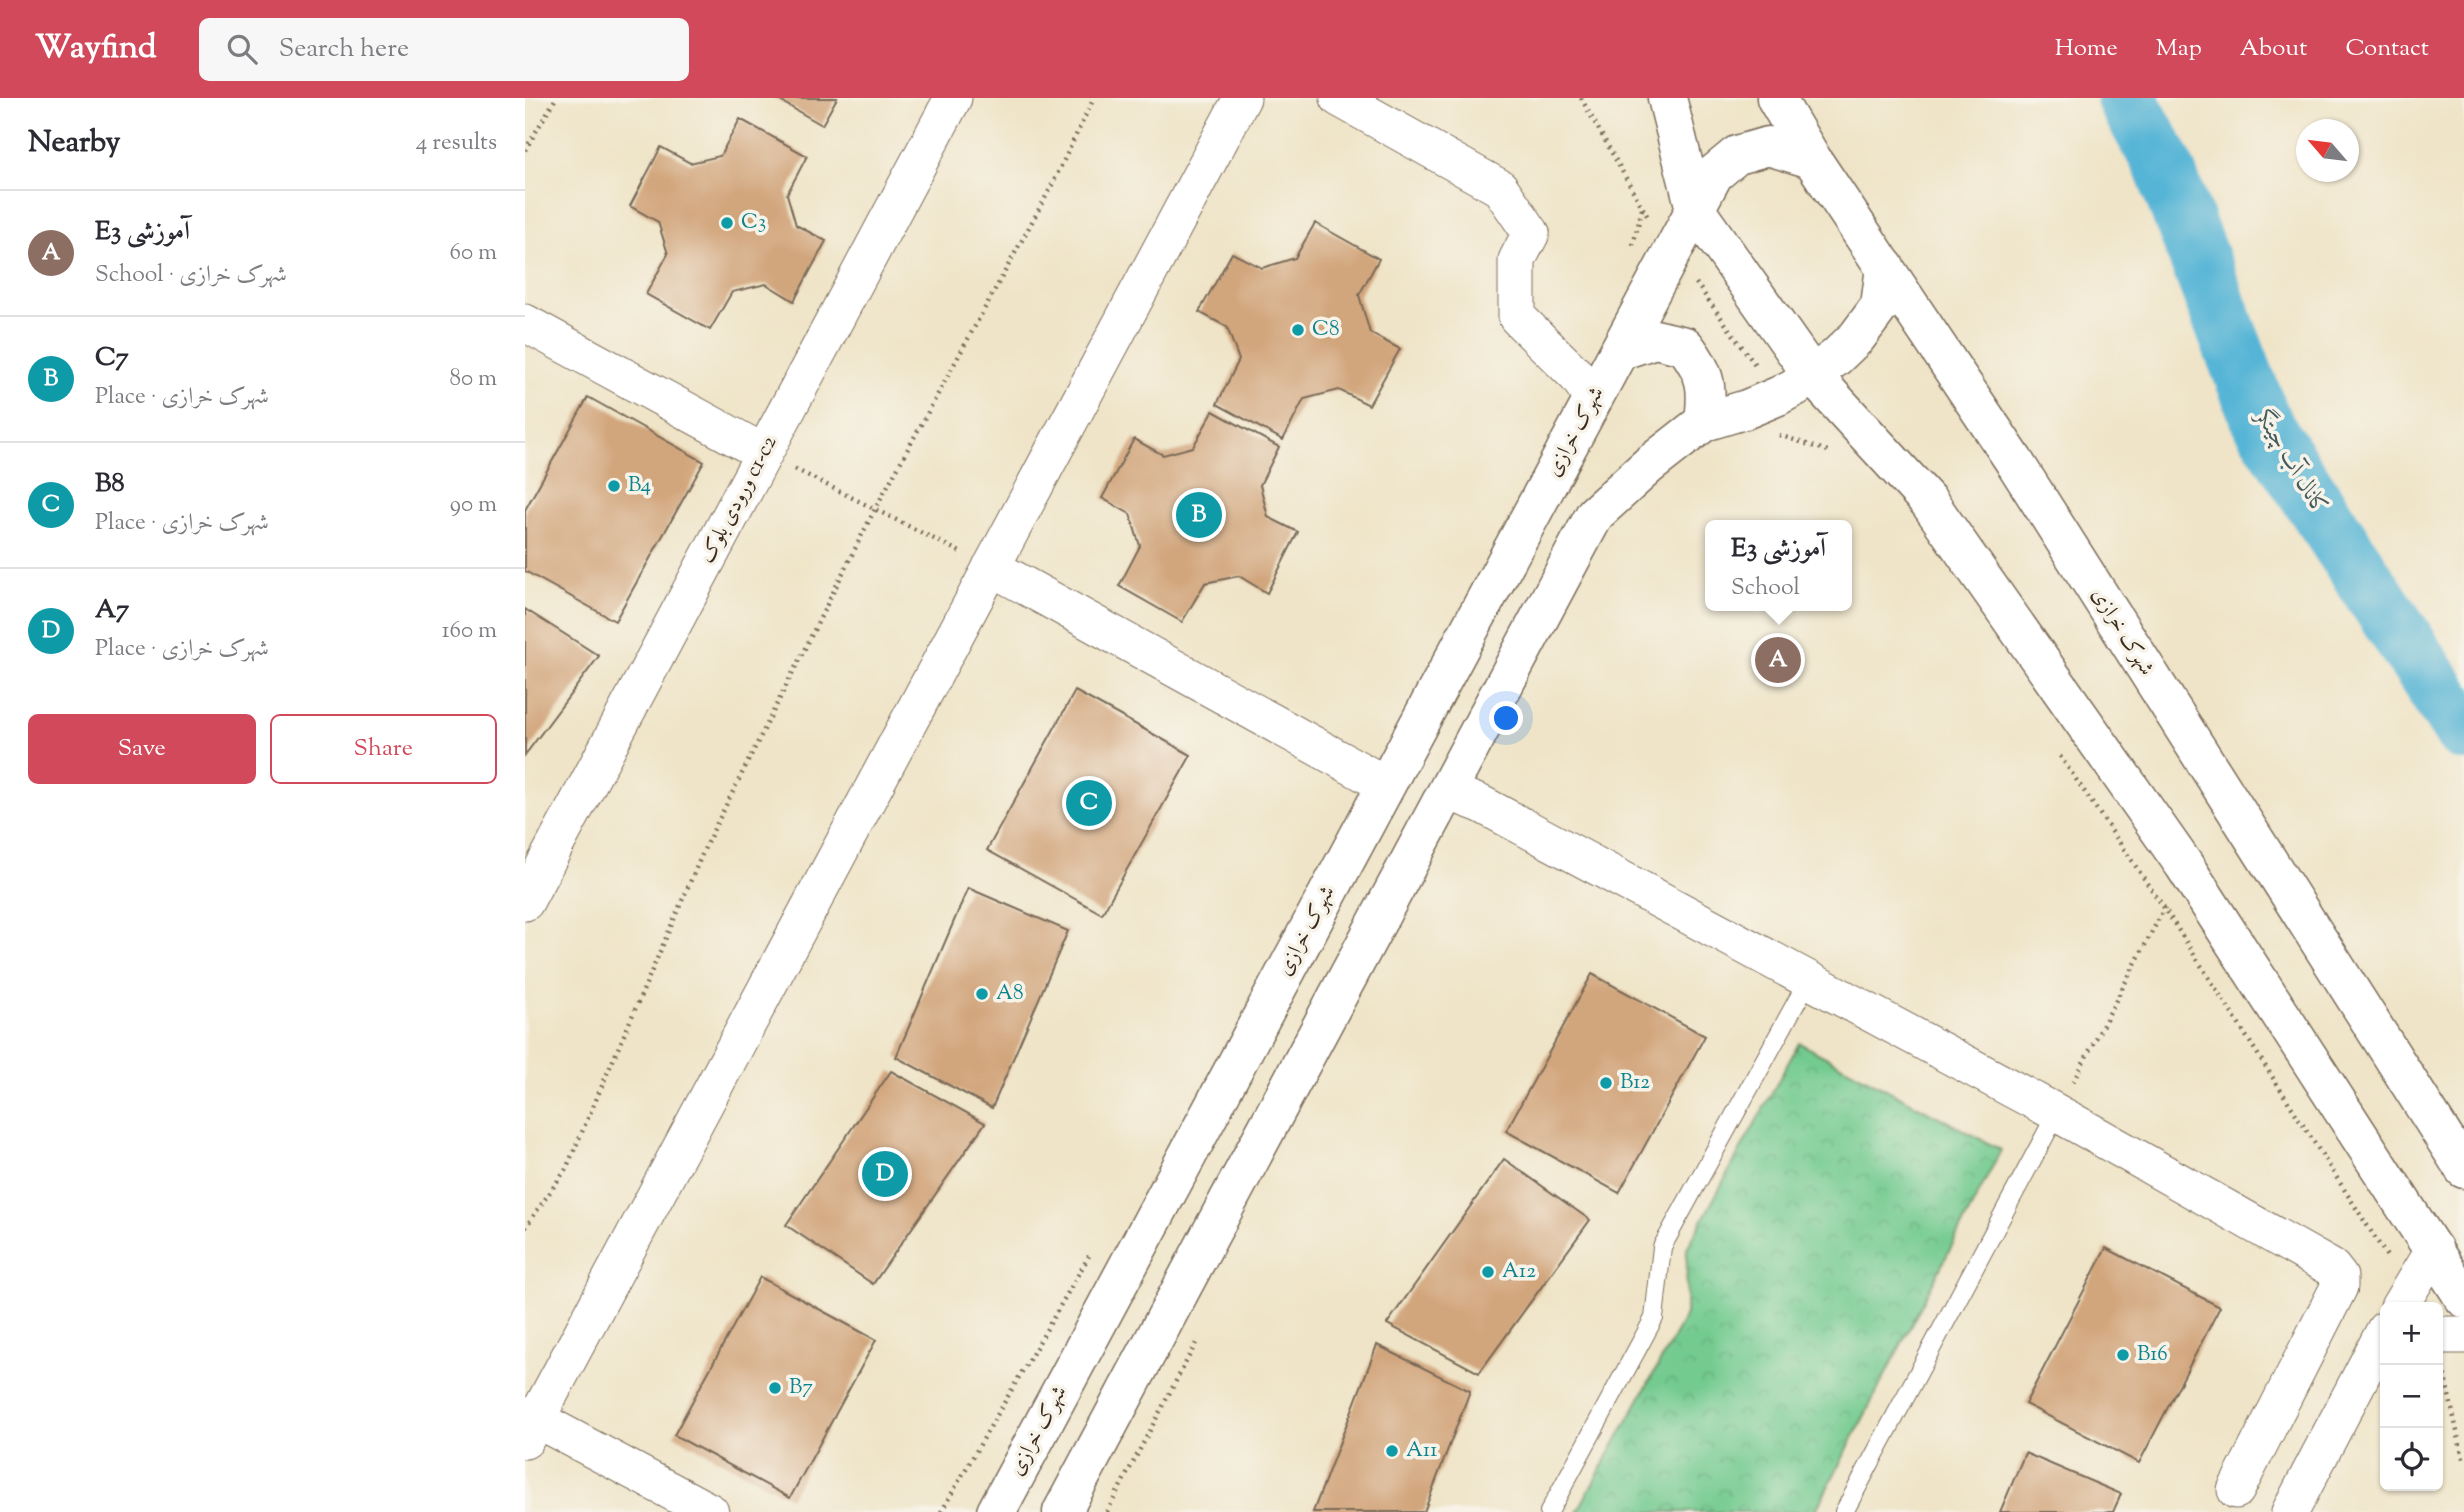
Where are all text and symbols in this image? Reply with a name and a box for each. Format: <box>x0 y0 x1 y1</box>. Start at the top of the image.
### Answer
search box <box>199 18 689 81</box>
text: Wayfind <box>35 25 157 73</box>
icon: search <box>223 30 261 68</box>
text: Search here <box>279 31 409 68</box>
text: Home <box>2055 32 2118 66</box>
text: Map <box>2156 32 2202 66</box>
text: About <box>2240 32 2307 66</box>
text: Contact <box>2345 32 2429 66</box>
north arrow <box>2296 119 2359 182</box>
text: Nearby <box>28 122 120 165</box>
text: 4 results <box>416 127 497 160</box>
place label: C3 <box>741 208 766 238</box>
text: E3 آموزشی <box>95 214 190 251</box>
marker: C3 <box>719 215 735 231</box>
text: A <box>42 237 60 270</box>
text: 60 m <box>449 237 497 270</box>
text: School · شهرک خرازی <box>95 259 287 292</box>
place label: C8 <box>1312 315 1339 345</box>
marker: C8 <box>1290 322 1306 338</box>
text: C7 <box>95 340 129 377</box>
text: B <box>44 363 58 396</box>
text: 80 m <box>449 363 497 396</box>
text: Place · شهرک خرازی <box>95 381 269 414</box>
street label: شهرک خرازی <box>1540 382 1612 482</box>
water label: کانال آب چیتگر <box>2245 402 2336 522</box>
street label: ورودی بلوک c1-c2 <box>693 431 785 569</box>
text: B8 <box>95 466 124 503</box>
place label: B4 <box>628 471 651 501</box>
marker: B4 <box>606 478 622 494</box>
text: C <box>42 489 60 522</box>
text: 90 m <box>450 489 497 522</box>
pin: B <box>1176 489 1222 541</box>
text: Place · شهرک خرازی <box>95 507 269 540</box>
popup <box>1705 520 1852 611</box>
text: E3 آموزشی <box>1731 531 1826 568</box>
text: School <box>1731 572 1800 605</box>
street label: شهرک خرازی <box>2083 582 2161 682</box>
text: A7 <box>95 592 129 629</box>
text: D <box>42 615 60 648</box>
text: 160 m <box>442 615 497 648</box>
text: Place · شهرک خرازی <box>95 633 269 666</box>
pin: A <box>1755 634 1801 686</box>
your location <box>1489 701 1523 735</box>
button: Save <box>28 714 256 784</box>
button: Share <box>270 714 497 784</box>
pin: C <box>1066 777 1112 829</box>
street label: شهرک خرازی <box>1271 881 1343 981</box>
place label: A8 <box>996 979 1024 1009</box>
marker: A8 <box>974 986 990 1002</box>
place label: B12 <box>1620 1068 1650 1098</box>
marker: B12 <box>1598 1075 1614 1091</box>
pin: D <box>862 1148 908 1200</box>
place label: A12 <box>1502 1257 1536 1287</box>
marker: A12 <box>1480 1264 1496 1280</box>
map controls <box>2380 1302 2443 1491</box>
button: + <box>2380 1302 2443 1365</box>
place label: B16 <box>2137 1340 2168 1370</box>
marker: B16 <box>2115 1347 2131 1363</box>
button: − <box>2380 1365 2443 1428</box>
place label: B7 <box>789 1373 813 1403</box>
marker: B7 <box>767 1380 783 1396</box>
street label: شهرک خرازی <box>1003 1381 1075 1481</box>
button: locate <box>2380 1428 2443 1491</box>
place label: A11 <box>1406 1436 1437 1466</box>
marker: A11 <box>1384 1443 1400 1459</box>

